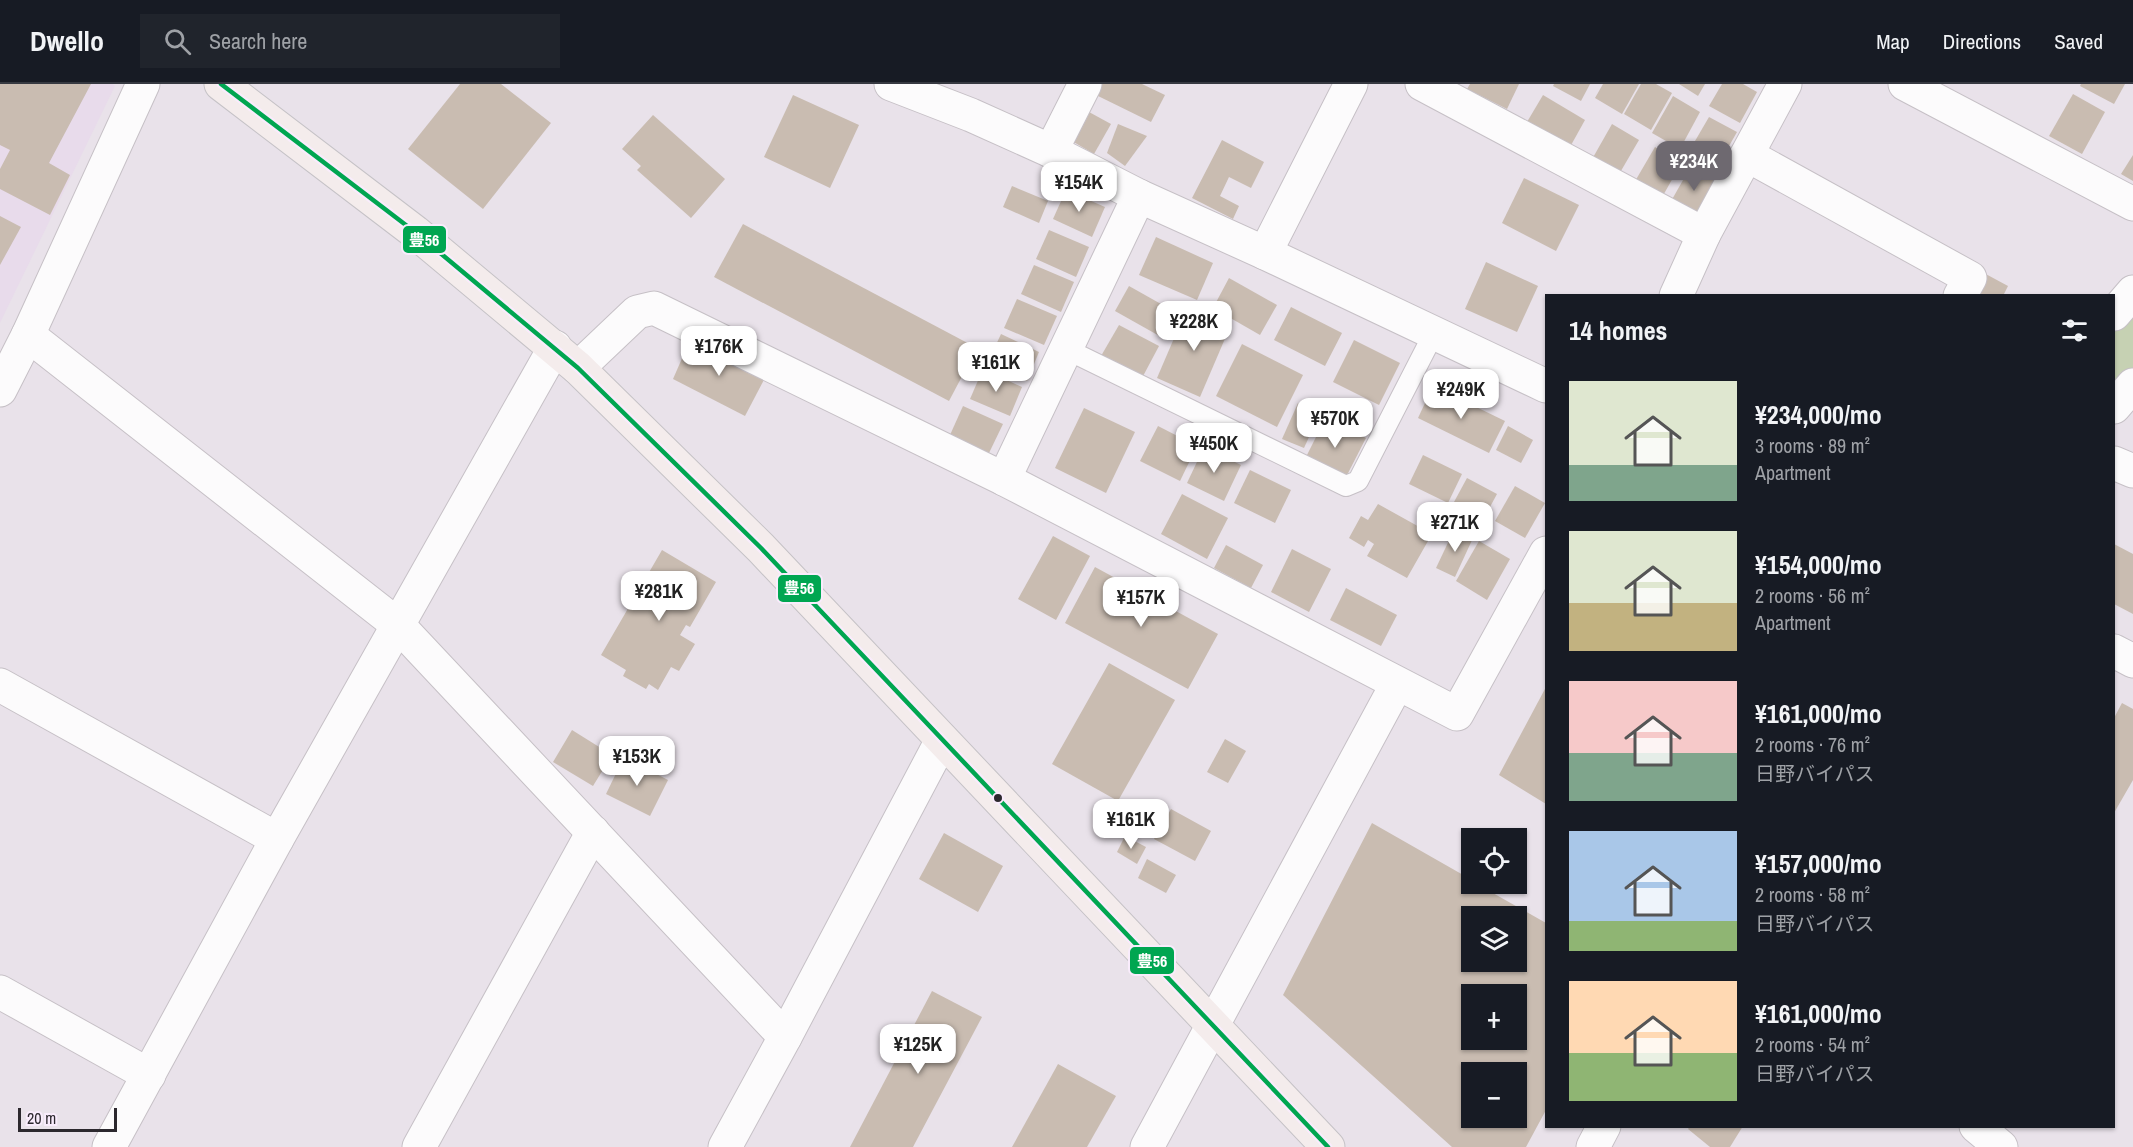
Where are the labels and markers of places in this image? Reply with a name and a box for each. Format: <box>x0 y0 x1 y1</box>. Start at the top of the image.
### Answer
pin: ¥234K <box>1652 141 1736 192</box>
pin: ¥154K <box>1037 162 1121 213</box>
pin: ¥228K <box>1152 301 1236 352</box>
pin: ¥176K <box>677 326 761 377</box>
pin: ¥161K <box>954 342 1038 393</box>
pin: ¥249K <box>1419 369 1503 420</box>
pin: ¥570K <box>1293 398 1377 449</box>
pin: ¥450K <box>1172 423 1256 474</box>
pin: ¥271K <box>1413 502 1497 553</box>
pin: ¥281K <box>617 571 701 622</box>
pin: ¥157K <box>1099 577 1183 628</box>
pin: ¥153K <box>595 736 679 787</box>
unlabelled marker <box>992 792 1004 804</box>
pin: ¥161K <box>1089 799 1173 850</box>
pin: ¥125K <box>876 1024 960 1075</box>

